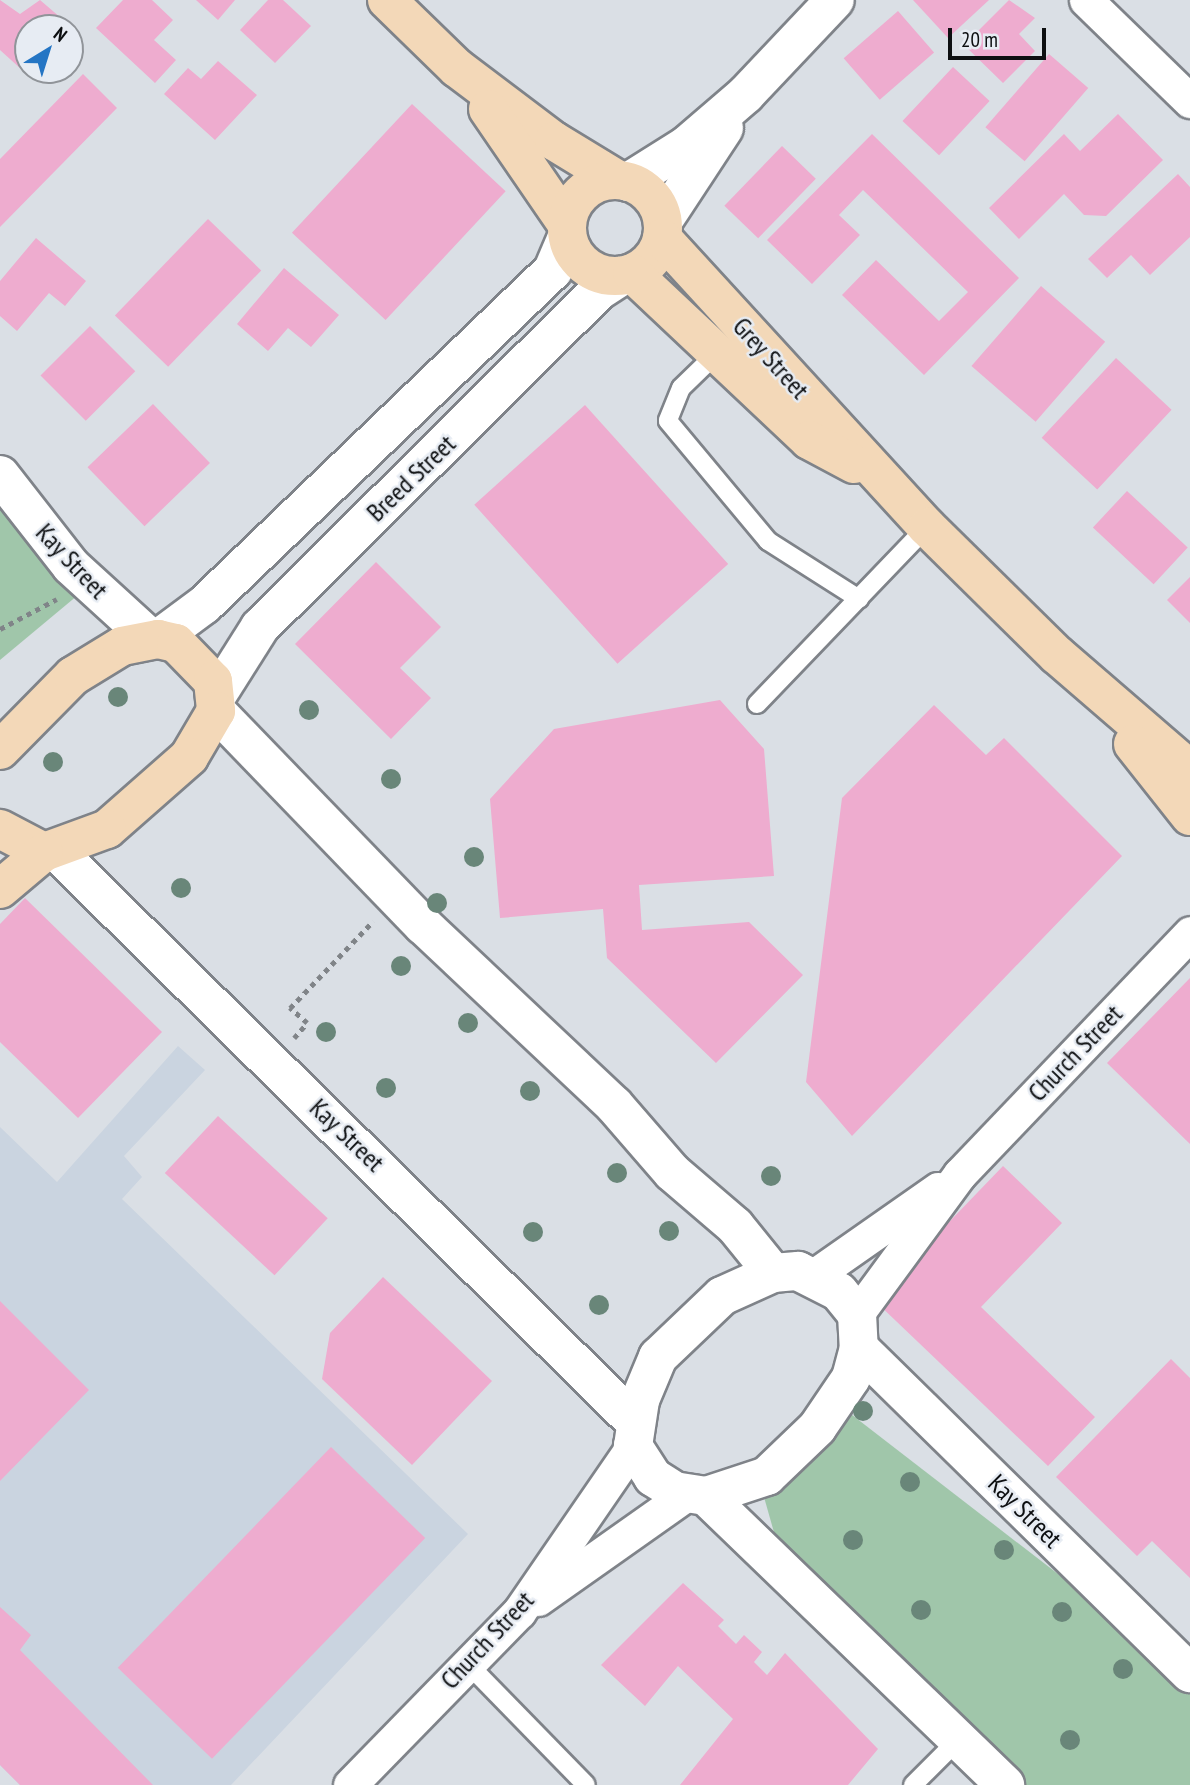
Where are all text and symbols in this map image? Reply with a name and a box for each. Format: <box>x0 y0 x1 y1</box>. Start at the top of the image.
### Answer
north arrow <box>14 14 84 84</box>
scale bar <box>952 14 1050 58</box>
text: N <box>49 21 72 47</box>
text: 20 m <box>961 26 998 53</box>
street label: Grey Street <box>726 311 816 405</box>
street label: Breed Street <box>360 428 462 528</box>
street label: Kay Street <box>29 517 115 605</box>
street label: Church Street <box>1021 998 1129 1108</box>
street label: Kay Street <box>303 1092 391 1178</box>
street label: Kay Street <box>982 1468 1068 1554</box>
street label: Church Street <box>434 1585 540 1695</box>

